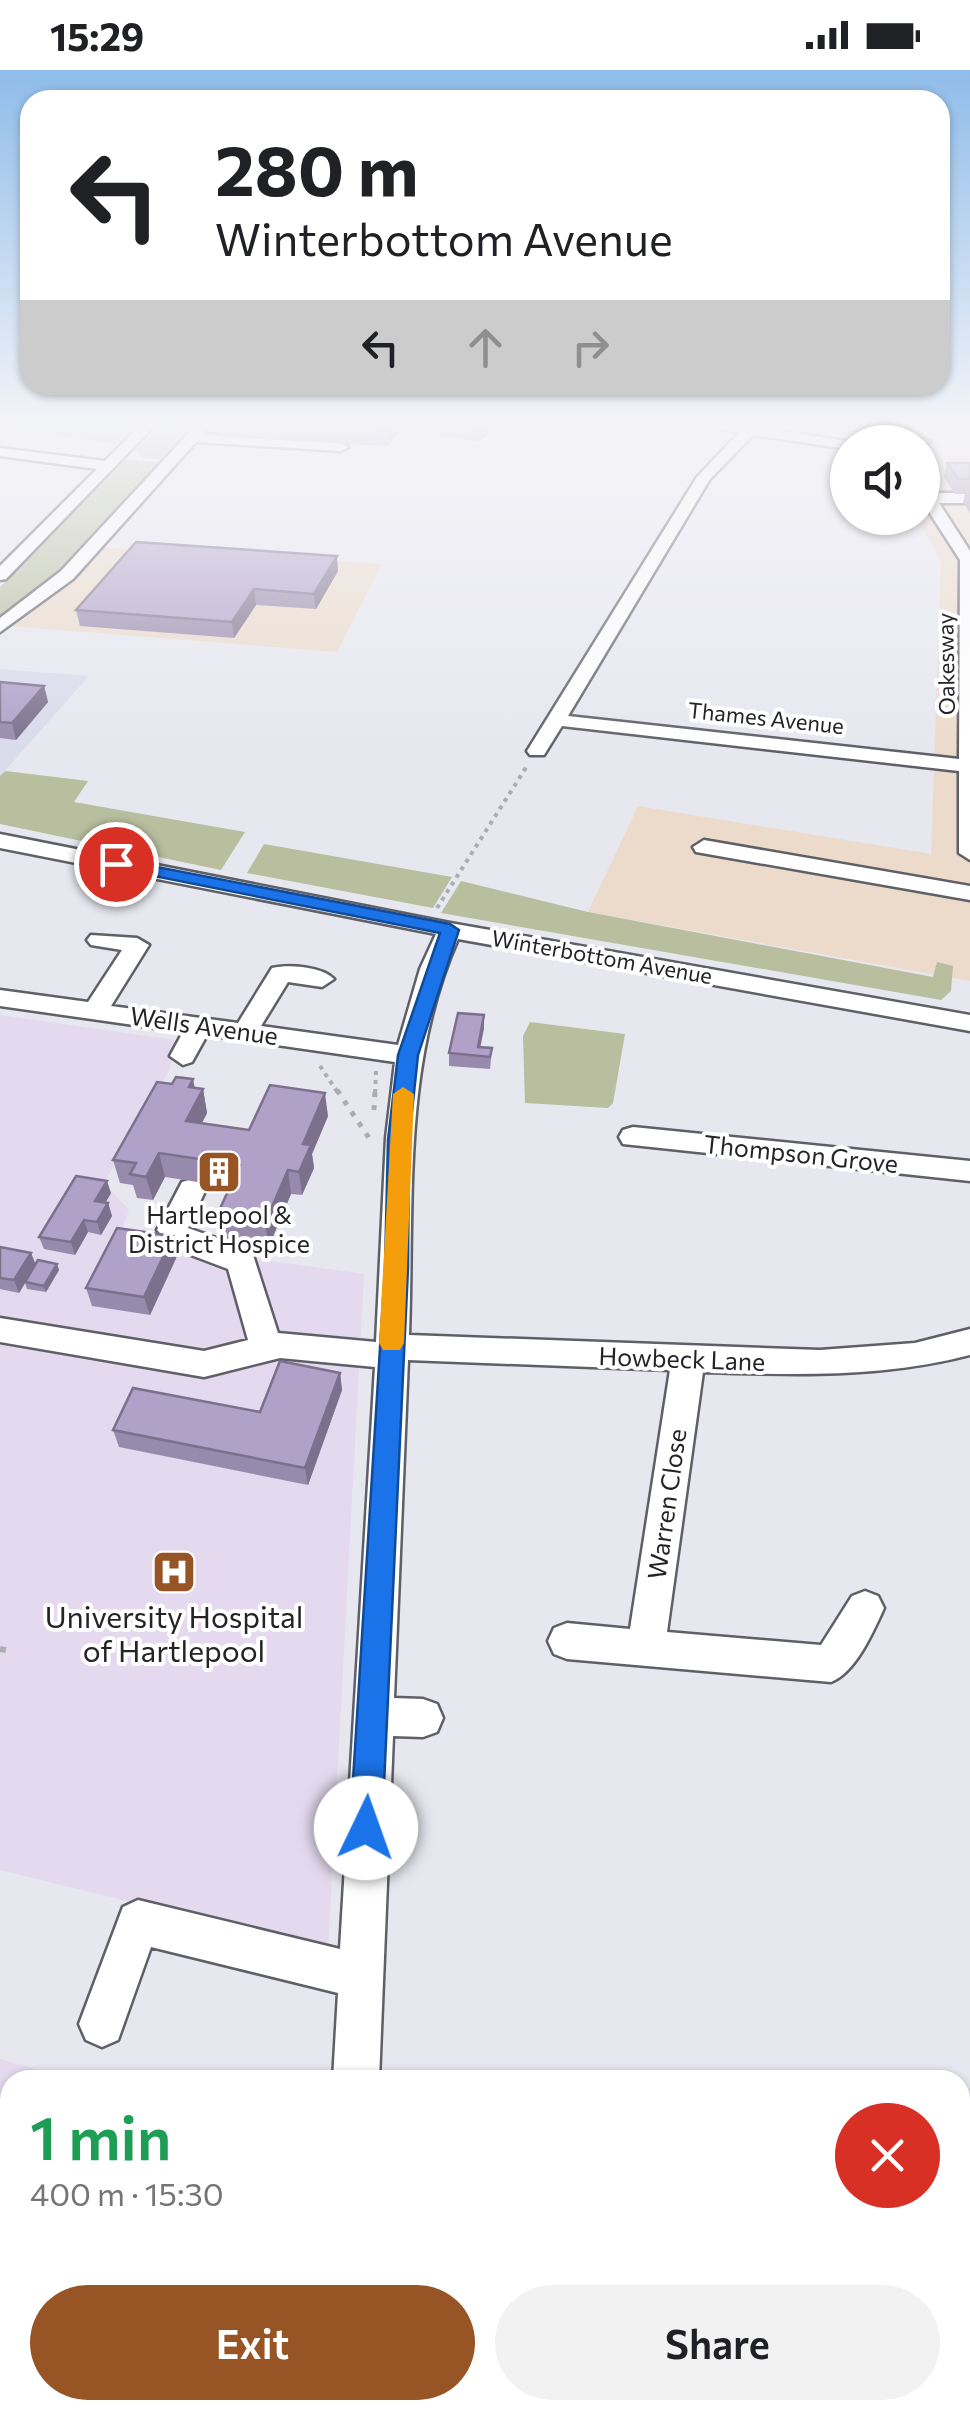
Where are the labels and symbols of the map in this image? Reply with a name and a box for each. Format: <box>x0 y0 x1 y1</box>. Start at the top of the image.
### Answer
street label: Oakesway <box>931 613 960 715</box>
street label: Thames Avenue <box>687 696 845 739</box>
pin <box>74 822 159 907</box>
street label: Winterbottom Avenue <box>490 924 715 989</box>
street label: Wells Avenue <box>128 1000 280 1050</box>
street label: Thompson Grove <box>703 1128 900 1178</box>
building icon: Hartlepool & District Hospice <box>196 1149 242 1195</box>
place label: Hartlepool & District Hospice <box>128 1199 310 1258</box>
street label: Howbeck Lane <box>598 1340 766 1376</box>
street label: Warren Close <box>641 1427 691 1581</box>
hospital icon: University Hospital of Hartlepool <box>151 1549 197 1595</box>
place label: University Hospital of Hartlepool <box>45 1597 303 1668</box>
position arrow <box>314 1776 418 1880</box>

